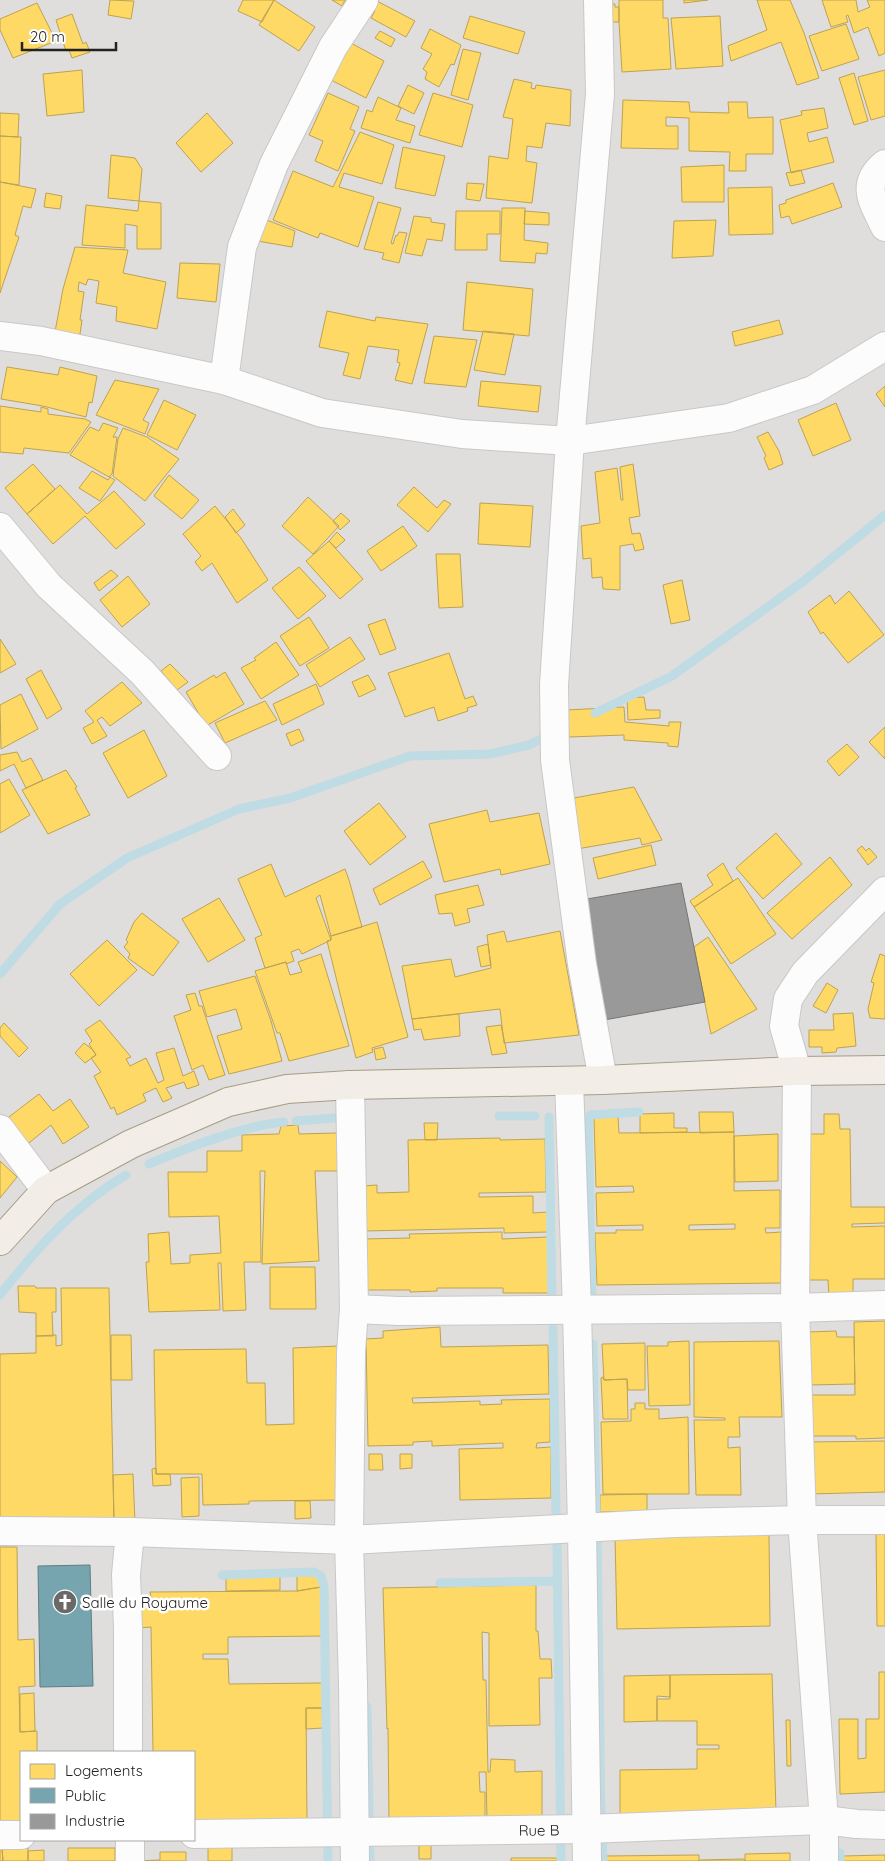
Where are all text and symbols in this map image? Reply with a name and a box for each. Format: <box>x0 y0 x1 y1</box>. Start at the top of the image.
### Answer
scale bar <box>22 20 116 52</box>
text: 20 m <box>30 27 65 46</box>
church icon: Salle du Royaume <box>52 1589 78 1615</box>
place label: Salle du Royaume <box>82 1593 208 1612</box>
legend <box>20 1751 195 1841</box>
text: Logements <box>65 1761 143 1780</box>
text: Public <box>65 1786 106 1805</box>
text: Industrie <box>65 1811 125 1830</box>
street label: Rue B <box>518 1820 560 1839</box>

